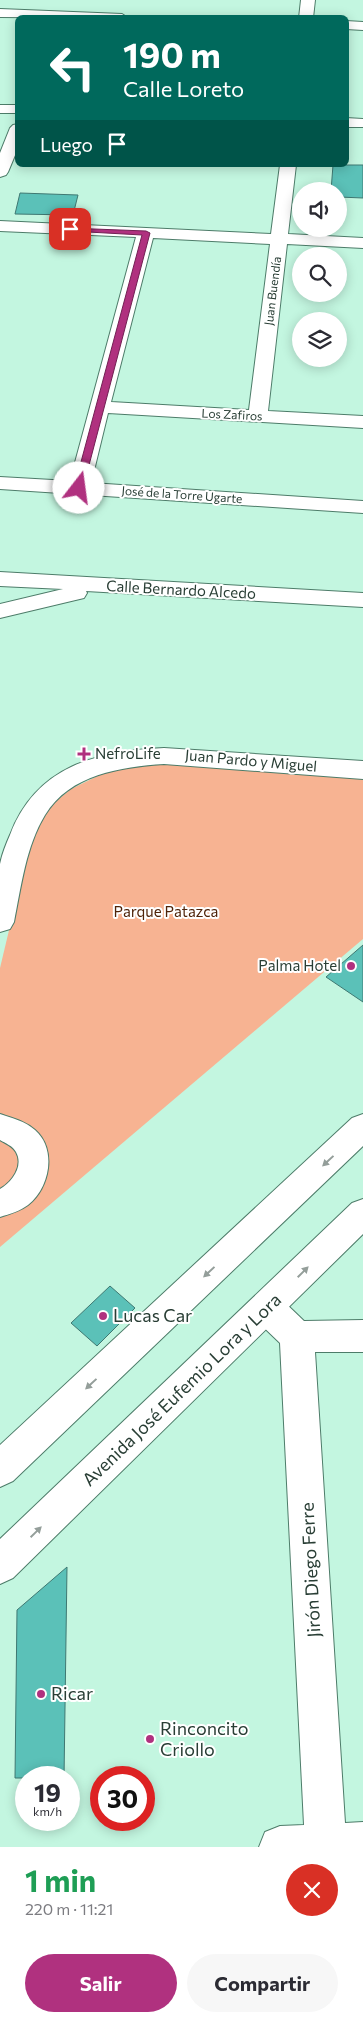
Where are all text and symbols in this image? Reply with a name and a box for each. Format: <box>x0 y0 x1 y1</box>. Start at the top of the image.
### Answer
text: 190 m <box>123 32 221 75</box>
icon: left <box>40 35 105 100</box>
text: Calle Loreto <box>123 75 244 102</box>
icon: arrive <box>103 130 131 158</box>
text: Luego <box>40 133 93 156</box>
map controls <box>292 182 347 367</box>
button: sound <box>292 182 347 237</box>
pin <box>49 208 91 250</box>
icon: arrive <box>56 215 84 243</box>
button: search <box>292 247 347 302</box>
street label: Juan Buendía <box>261 255 284 326</box>
button: layers <box>292 312 347 367</box>
street label: Los Zafiros <box>201 405 263 423</box>
position arrow <box>52 461 104 513</box>
street label: José de la Torre Ugarte <box>121 483 243 506</box>
street label: Calle Bernardo Alcedo <box>106 576 256 602</box>
place label: NefroLife <box>95 744 161 762</box>
street label: Juan Pardo y Miguel <box>184 745 318 775</box>
marker: NefroLife <box>77 747 91 761</box>
park label: Parque Patazca <box>114 902 218 920</box>
place label: Palma Hotel <box>258 956 341 974</box>
marker: Palma Hotel <box>345 960 357 972</box>
one-way arrow <box>322 1155 334 1167</box>
one-way arrow <box>204 1266 216 1278</box>
one-way arrow <box>297 1267 309 1279</box>
street label: Avenida José Eufemio Lora y Lora <box>77 1288 285 1490</box>
place label: Lucas Car <box>113 1304 192 1326</box>
marker: Lucas Car <box>97 1310 109 1322</box>
one-way arrow <box>85 1378 97 1390</box>
street label: Jirón Diego Ferre <box>295 1502 325 1638</box>
one-way arrow <box>30 1526 42 1538</box>
place label: Ricar <box>51 1682 93 1704</box>
marker: Ricar <box>35 1688 47 1700</box>
place label: Rinconcito Criollo <box>160 1717 249 1760</box>
marker: Rinconcito Criollo <box>144 1733 156 1745</box>
speed limit sign: 30 <box>90 1766 155 1831</box>
text: 19 <box>34 1777 61 1807</box>
text: km/h <box>33 1804 62 1818</box>
text: 1 min <box>25 1861 96 1898</box>
button: close <box>286 1864 338 1916</box>
text: 220 m · 11:21 <box>25 1899 113 1918</box>
button: Salir <box>25 1954 177 2012</box>
button: Compartir <box>187 1954 338 2012</box>

